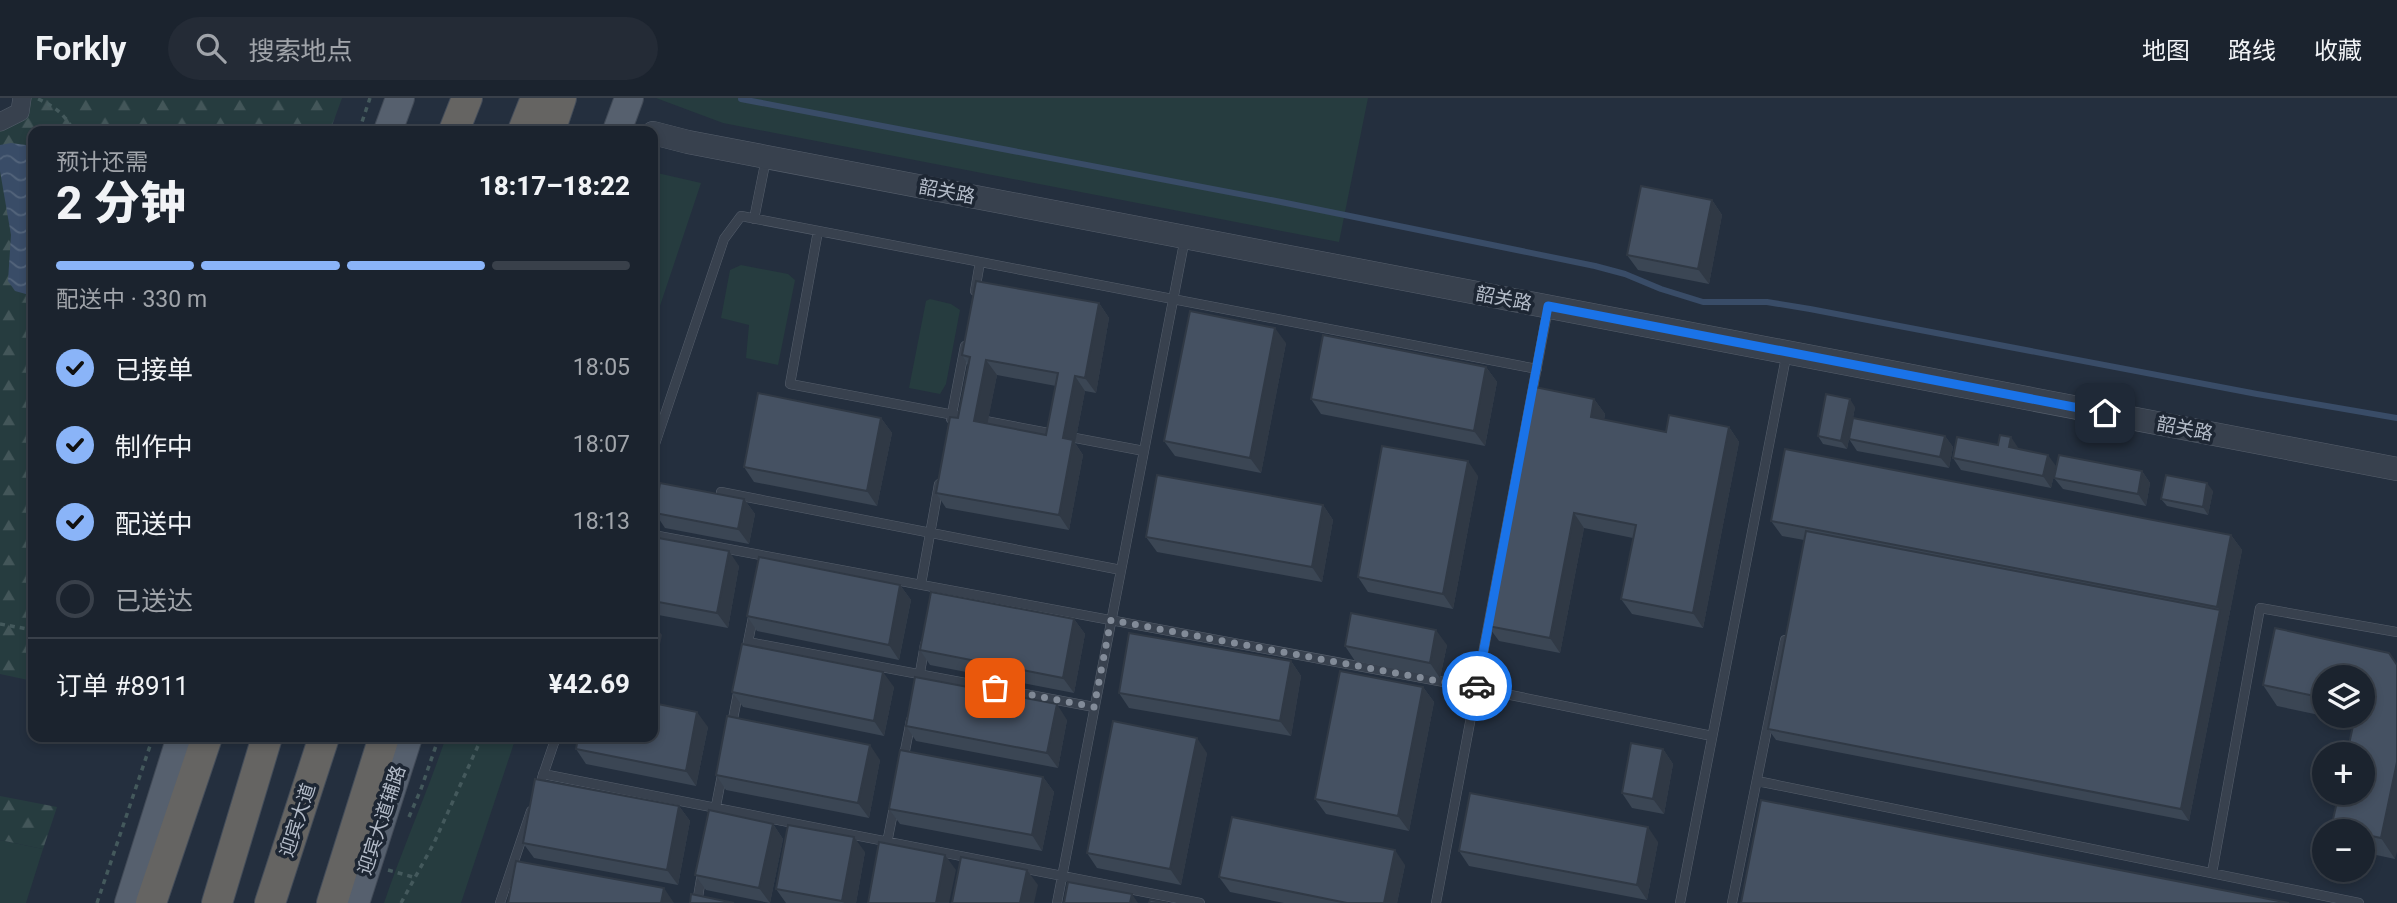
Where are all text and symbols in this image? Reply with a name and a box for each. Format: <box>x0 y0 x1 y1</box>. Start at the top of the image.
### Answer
search box <box>168 17 658 80</box>
text: Forkly <box>35 29 126 68</box>
icon: search <box>192 29 230 67</box>
text: 搜索地点 <box>248 36 352 66</box>
text: 地图 <box>2142 37 2190 65</box>
text: 路线 <box>2228 37 2276 65</box>
text: 收藏 <box>2314 37 2362 65</box>
text: 预计还需 <box>56 149 148 176</box>
text: 18:17–18:22 <box>479 171 630 201</box>
street label: 韶关路 <box>917 175 977 208</box>
text: 2 分钟 <box>56 176 186 230</box>
street label: 韶关路 <box>1474 282 1534 315</box>
text: 配送中 · 330 m <box>56 286 207 313</box>
icon: check <box>56 349 94 387</box>
text: 18:05 <box>573 354 630 381</box>
text: 已接单 <box>115 355 193 385</box>
pin <box>2075 383 2135 443</box>
icon: home <box>2086 394 2124 432</box>
street label: 韶关路 <box>2155 412 2215 445</box>
icon: check <box>56 426 94 464</box>
text: 18:07 <box>573 431 630 458</box>
text: 制作中 <box>115 432 193 462</box>
icon: check <box>56 503 94 541</box>
text: 18:13 <box>573 508 630 535</box>
text: 配送中 <box>115 509 193 539</box>
text: 已送达 <box>115 586 193 616</box>
courier <box>1442 651 1512 721</box>
pin <box>965 658 1025 718</box>
map controls <box>2312 665 2375 882</box>
button: layers <box>2312 665 2375 728</box>
icon: car <box>1458 667 1496 705</box>
text: ¥42.69 <box>549 669 630 699</box>
icon: bag <box>976 669 1014 707</box>
text: 订单 #8911 <box>56 671 189 701</box>
button: + <box>2312 742 2375 805</box>
street label: 迎宾大道辅路 <box>353 762 410 878</box>
street label: 迎宾大道 <box>275 780 320 860</box>
button: − <box>2312 819 2375 882</box>

